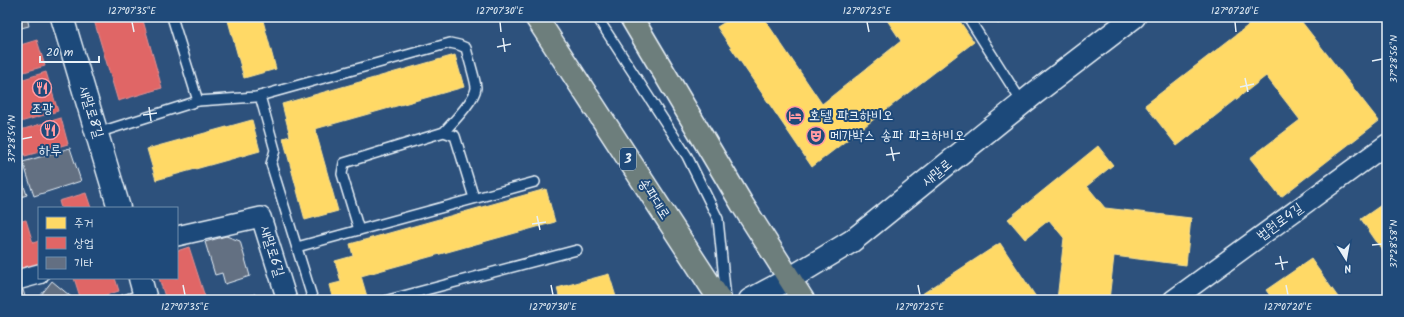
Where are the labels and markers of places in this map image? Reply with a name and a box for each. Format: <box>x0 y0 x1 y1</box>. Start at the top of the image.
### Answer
restaurant icon: 조광 <box>31 77 53 99</box>
place label: 조광 <box>31 98 53 120</box>
hotel icon: 호텔 파크하비오 <box>784 105 806 127</box>
place label: 호텔 파크하비오 <box>809 105 893 127</box>
restaurant icon: 하루 <box>39 119 61 141</box>
theatre icon: 메가박스 송파 파크하비오 <box>805 125 827 147</box>
place label: 메가박스 송파 파크하비오 <box>830 125 965 147</box>
place label: 하루 <box>39 140 61 162</box>

